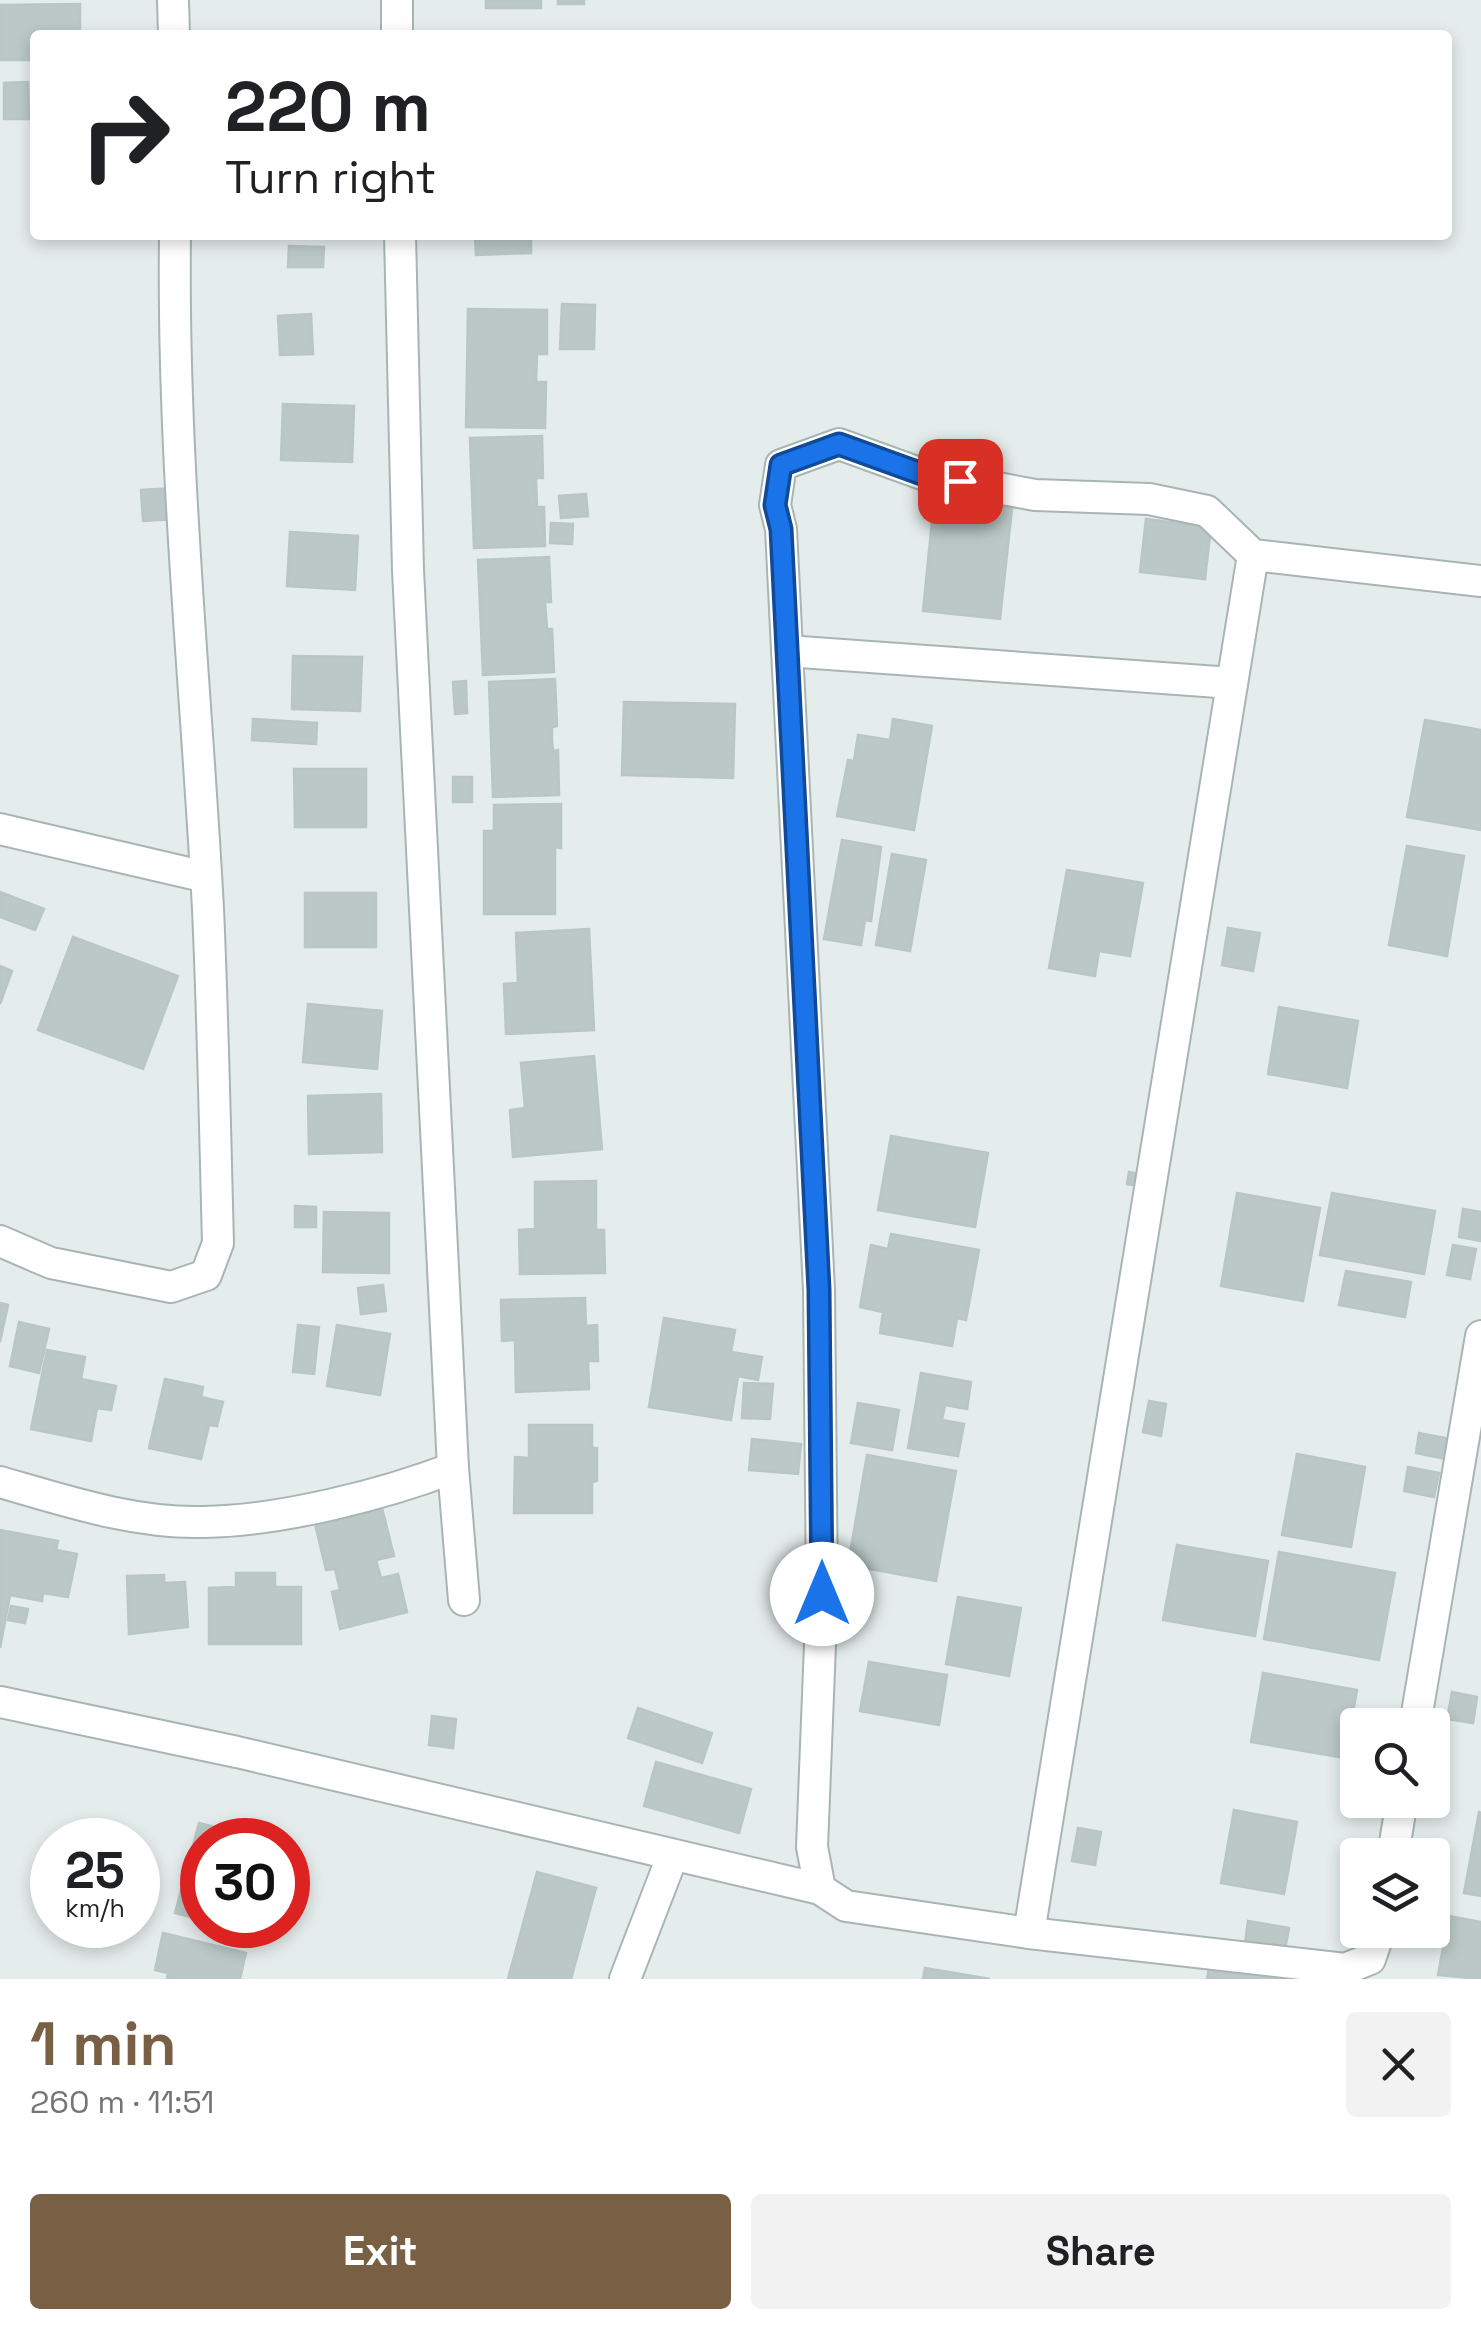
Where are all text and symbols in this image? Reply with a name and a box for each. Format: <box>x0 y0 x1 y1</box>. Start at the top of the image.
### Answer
text: 220 m <box>225 62 431 151</box>
icon: right <box>60 70 190 200</box>
text: Turn right <box>225 149 436 206</box>
pin <box>918 439 1003 524</box>
icon: arrive <box>933 454 988 509</box>
position arrow <box>770 1542 874 1646</box>
map controls <box>1340 1708 1450 1948</box>
button: search <box>1340 1708 1450 1818</box>
speed limit sign: 30 <box>180 1818 310 1948</box>
button: layers <box>1340 1838 1450 1948</box>
text: 25 <box>65 1839 125 1903</box>
text: km/h <box>65 1892 125 1924</box>
text: 1 min <box>30 2006 177 2083</box>
button: close <box>1346 2012 1451 2117</box>
text: 260 m · 11:51 <box>30 2082 215 2122</box>
button: Exit <box>30 2194 731 2309</box>
button: Share <box>751 2194 1451 2309</box>

